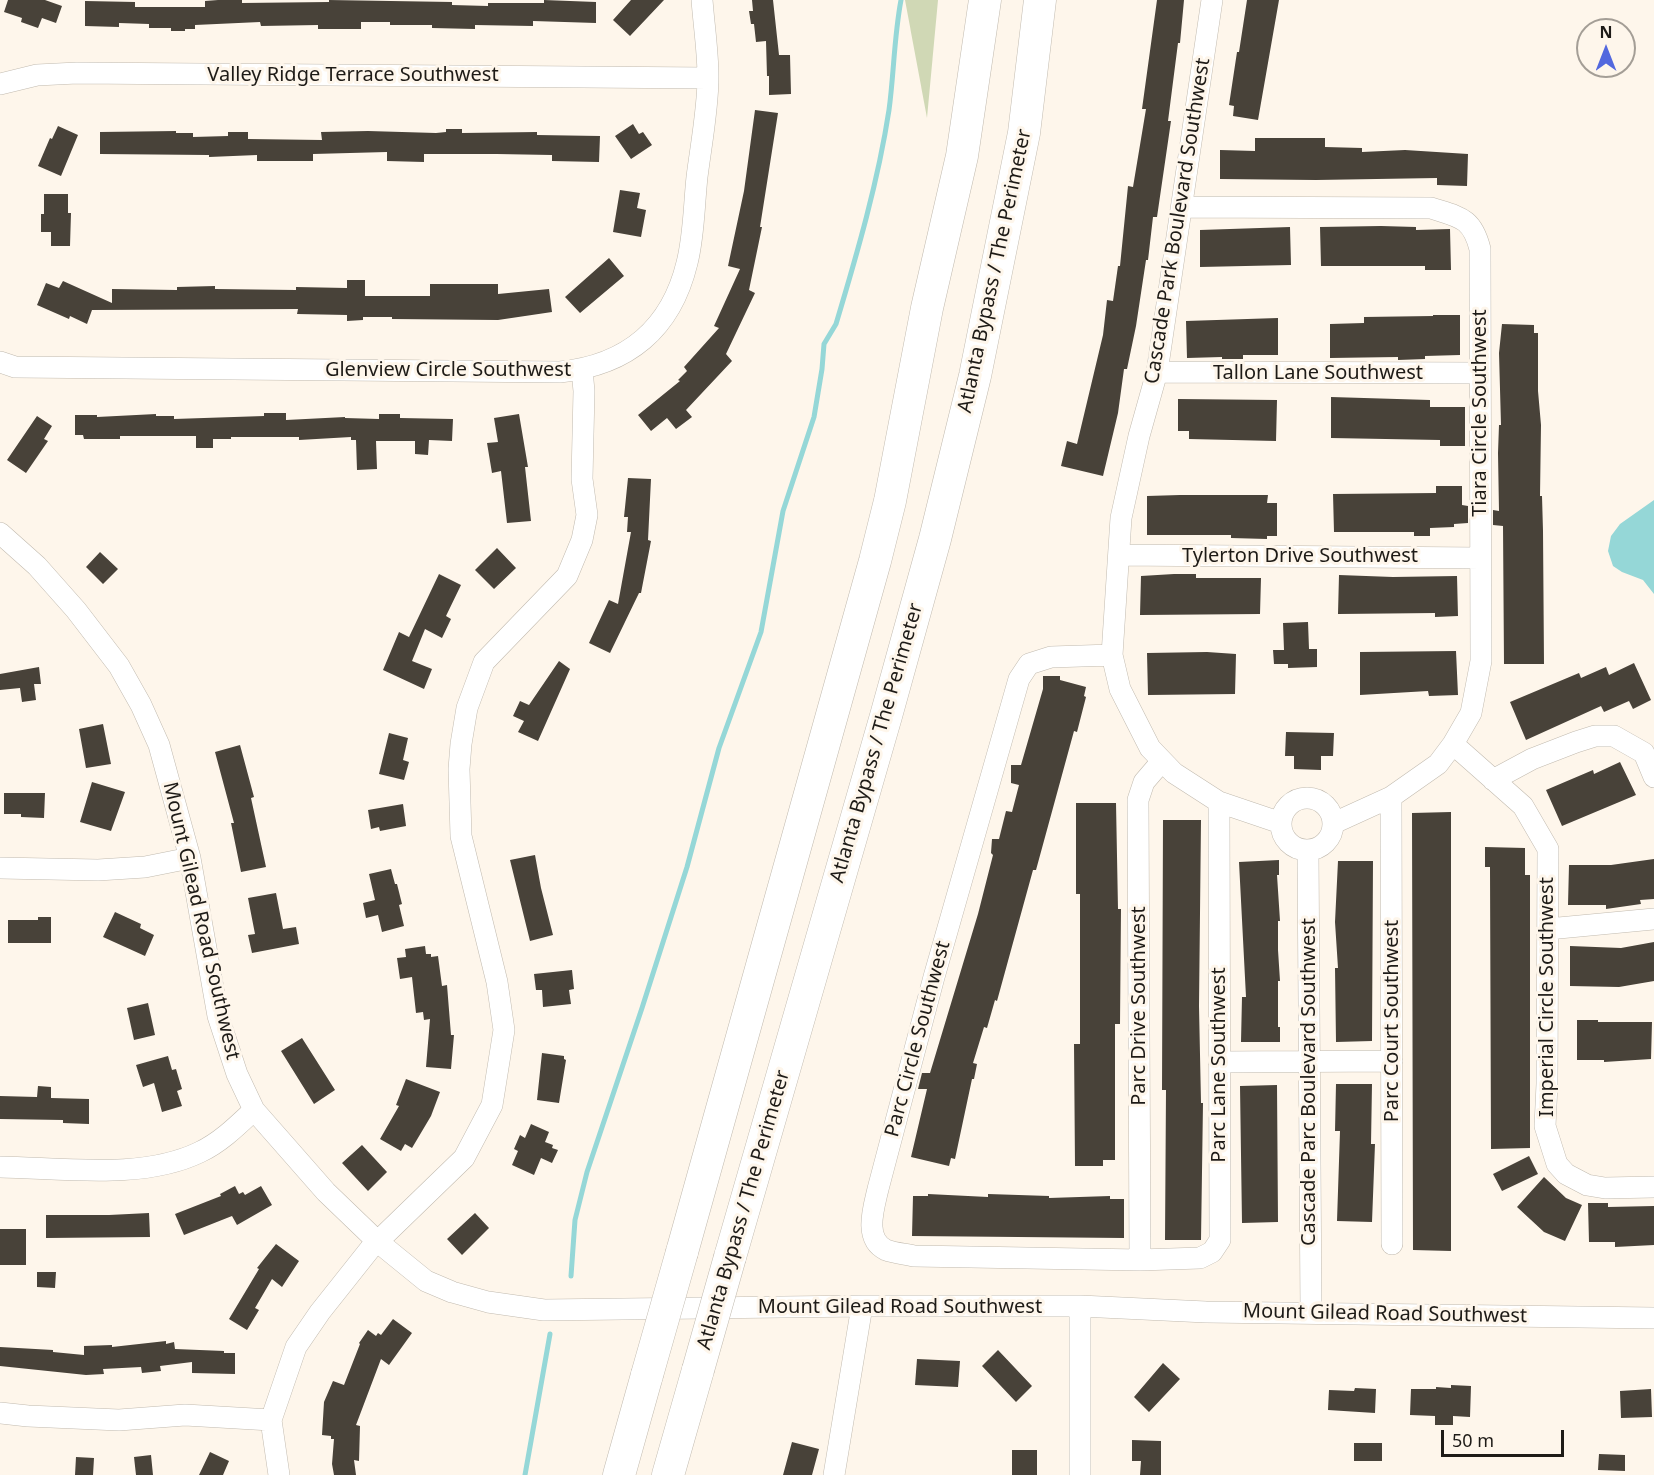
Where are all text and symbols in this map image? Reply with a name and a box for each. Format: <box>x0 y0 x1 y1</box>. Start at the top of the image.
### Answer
north arrow <box>1576 18 1636 78</box>
text: N <box>1599 21 1613 43</box>
street label: Cascade Park Boulevard Southwest <box>1140 56 1216 386</box>
street label: Valley Ridge Terrace Southwest <box>207 63 499 87</box>
street label: Atlanta Bypass / The Perimeter <box>953 127 1037 415</box>
street label: Tiara Circle Southwest <box>1468 309 1492 517</box>
street label: Glenview Circle Southwest <box>325 358 571 382</box>
street label: Tallon Lane Southwest <box>1213 361 1423 385</box>
street label: Tylerton Drive Southwest <box>1182 544 1418 568</box>
street label: Atlanta Bypass / The Perimeter <box>826 601 928 885</box>
street label: Mount Gilead Road Southwest <box>157 780 245 1062</box>
street label: Imperial Circle Southwest <box>1535 877 1559 1117</box>
street label: Parc Drive Southwest <box>1127 906 1151 1106</box>
street label: Cascade Parc Boulevard Southwest <box>1297 918 1321 1246</box>
street label: Parc Court Southwest <box>1380 920 1404 1122</box>
street label: Parc Circle Southwest <box>880 938 956 1140</box>
street label: Parc Lane Southwest <box>1207 967 1231 1163</box>
street label: Atlanta Bypass / The Perimeter <box>693 1068 795 1352</box>
street label: Mount Gilead Road Southwest <box>758 1295 1042 1319</box>
street label: Mount Gilead Road Southwest <box>1243 1300 1527 1328</box>
scale bar <box>1444 1418 1567 1456</box>
text: 50 m <box>1452 1428 1494 1452</box>

